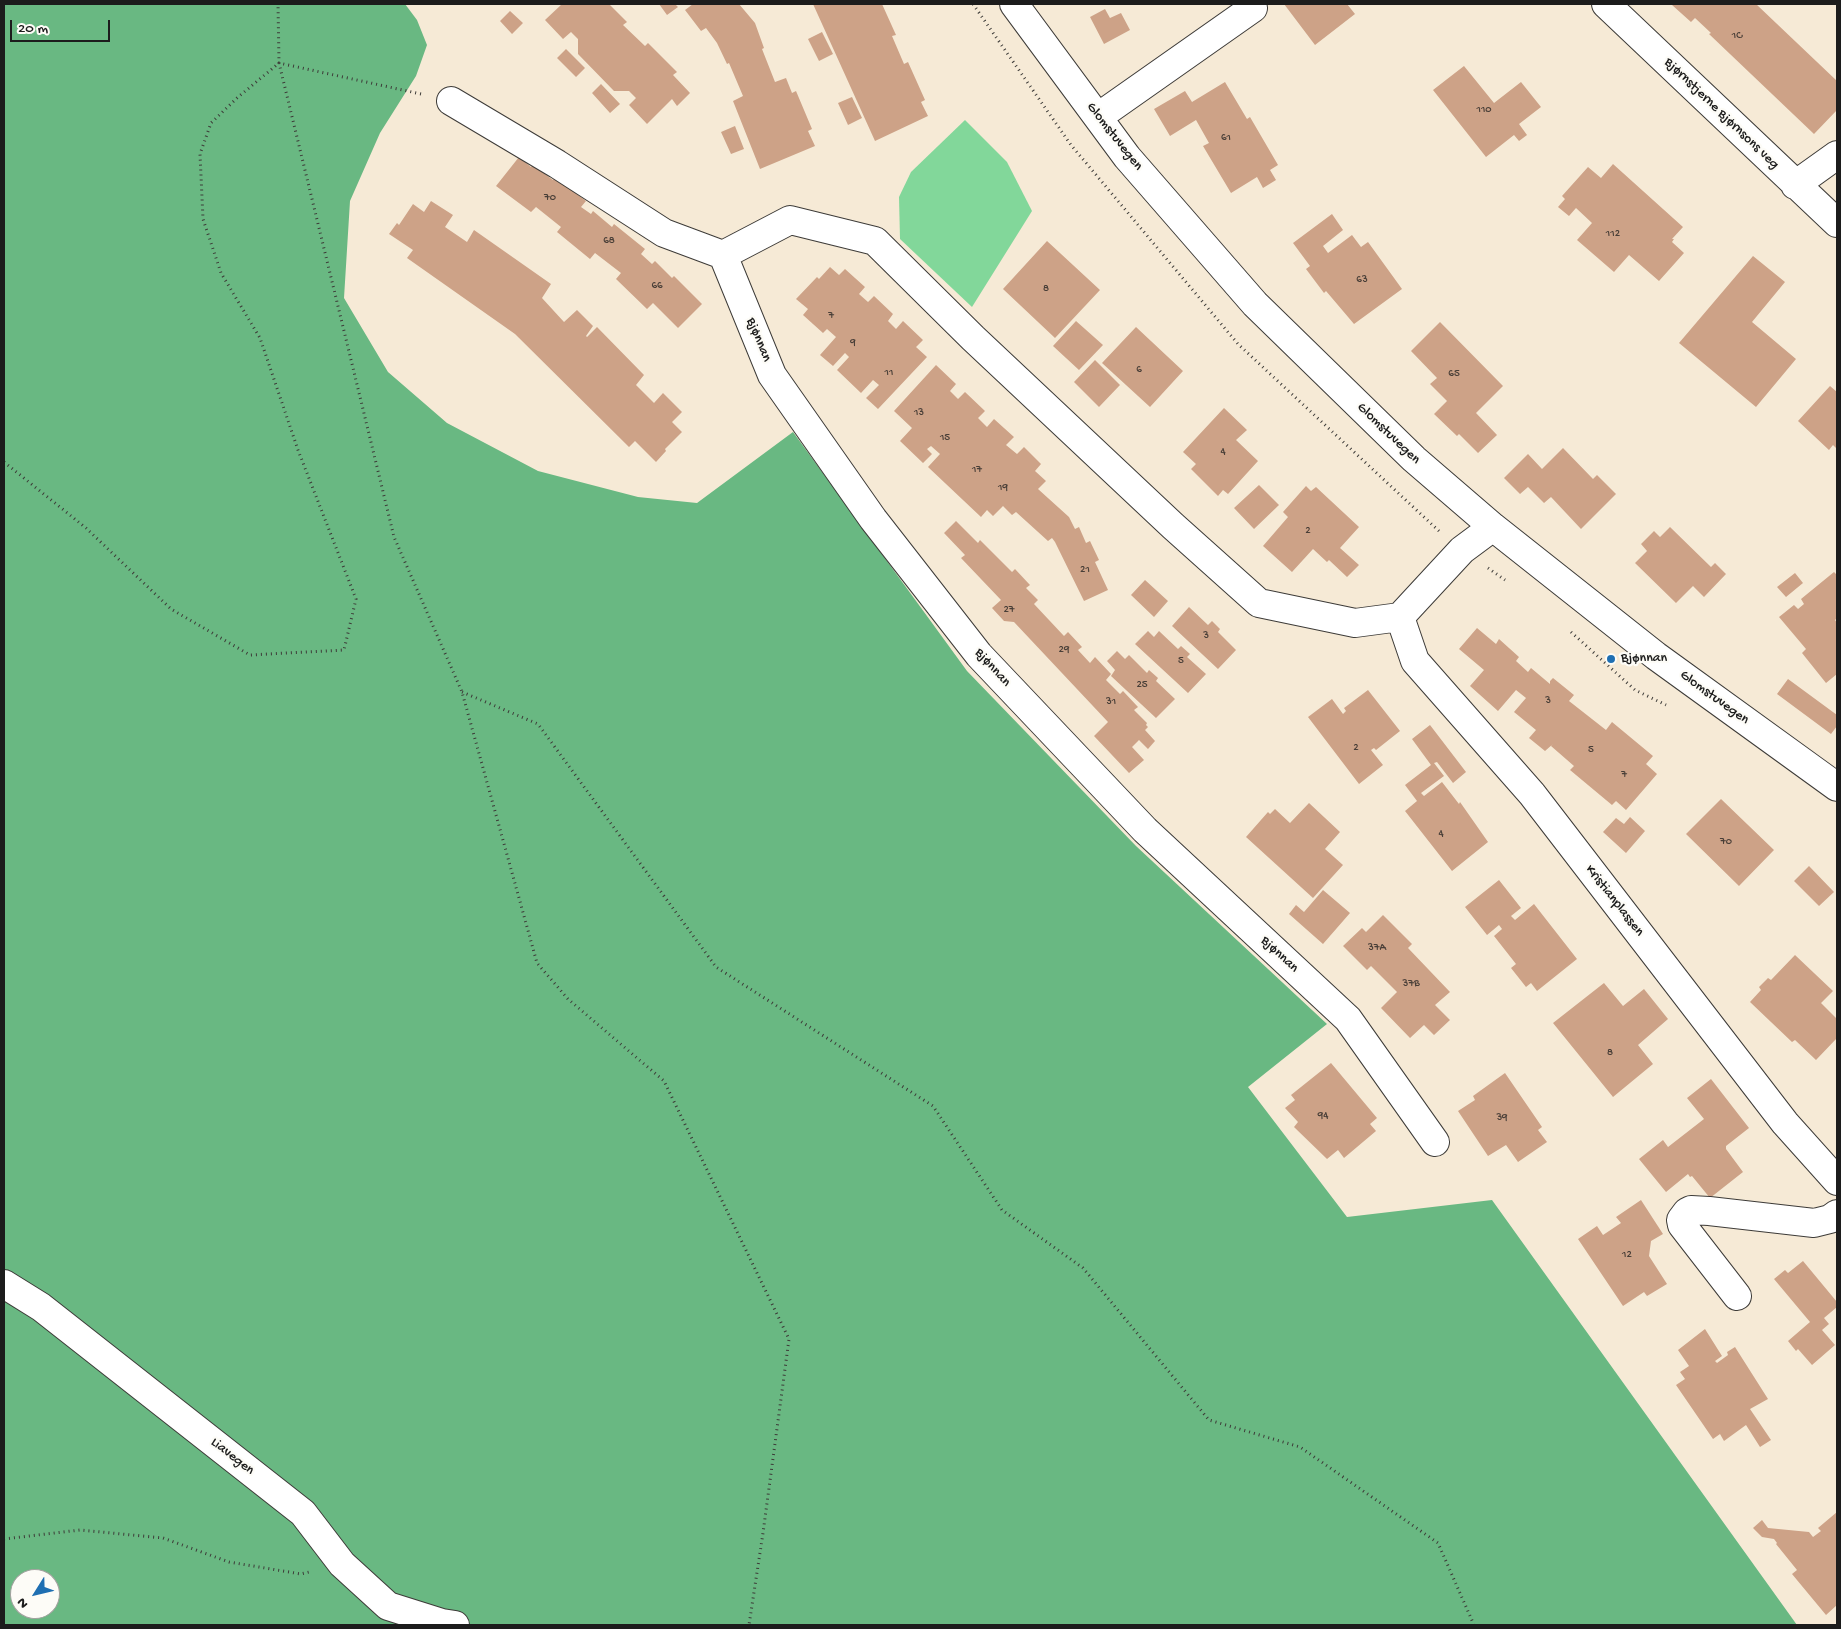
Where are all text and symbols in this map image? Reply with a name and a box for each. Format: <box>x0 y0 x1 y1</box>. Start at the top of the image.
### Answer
scale bar <box>12 10 112 42</box>
text: 20 m <box>18 20 48 38</box>
house number: 1C <box>1732 29 1742 43</box>
street label: Bjørnstjerne Bjørnsons veg <box>1660 55 1782 173</box>
street label: Glomstuvegen <box>1082 100 1146 174</box>
house number: 110 <box>1476 103 1492 117</box>
house number: 61 <box>1221 131 1231 145</box>
house number: 70 <box>544 191 556 205</box>
house number: 112 <box>1606 227 1620 241</box>
house number: 68 <box>603 234 615 248</box>
house number: 63 <box>1356 273 1368 287</box>
house number: 66 <box>651 279 663 293</box>
house number: 8 <box>1043 282 1049 296</box>
house number: 7 <box>828 309 834 323</box>
street label: Bjønnan <box>742 315 774 365</box>
house number: 9 <box>850 336 856 350</box>
house number: 6 <box>1136 363 1142 377</box>
house number: 11 <box>885 366 893 380</box>
house number: 65 <box>1448 367 1460 381</box>
street label: Glomstuvegen <box>1353 400 1423 468</box>
house number: 13 <box>914 406 924 420</box>
house number: 15 <box>940 431 950 445</box>
house number: 4 <box>1220 445 1226 459</box>
house number: 17 <box>972 463 982 477</box>
house number: 19 <box>998 481 1008 495</box>
house number: 2 <box>1305 524 1311 538</box>
house number: 21 <box>1080 563 1090 577</box>
house number: 27 <box>1003 603 1015 617</box>
house number: 3 <box>1203 629 1209 643</box>
house number: 29 <box>1059 643 1069 657</box>
street label: Bjønnan <box>970 645 1014 691</box>
place label: Bjønnan <box>1621 651 1667 667</box>
marker: Bjønnan <box>1605 653 1617 665</box>
house number: 5 <box>1178 654 1184 668</box>
street label: Glomstuvegen <box>1676 667 1752 729</box>
house number: 25 <box>1136 678 1148 692</box>
house number: 3 <box>1545 694 1551 708</box>
house number: 31 <box>1106 695 1116 709</box>
house number: 2 <box>1353 741 1359 755</box>
house number: 5 <box>1588 743 1594 757</box>
house number: 7 <box>1621 768 1627 782</box>
house number: 4 <box>1438 827 1444 841</box>
house number: 70 <box>1720 835 1732 849</box>
street label: Kristianplassen <box>1581 862 1647 940</box>
street label: Bjønnan <box>1256 933 1302 977</box>
house number: 37A <box>1368 941 1386 955</box>
house number: 37B <box>1402 977 1420 991</box>
house number: 8 <box>1607 1046 1613 1060</box>
house number: 94 <box>1318 1109 1328 1123</box>
house number: 39 <box>1496 1111 1508 1125</box>
house number: 12 <box>1622 1248 1632 1262</box>
street label: Liavegen <box>207 1435 257 1479</box>
north arrow <box>10 1569 60 1619</box>
text: N <box>14 1594 33 1611</box>

